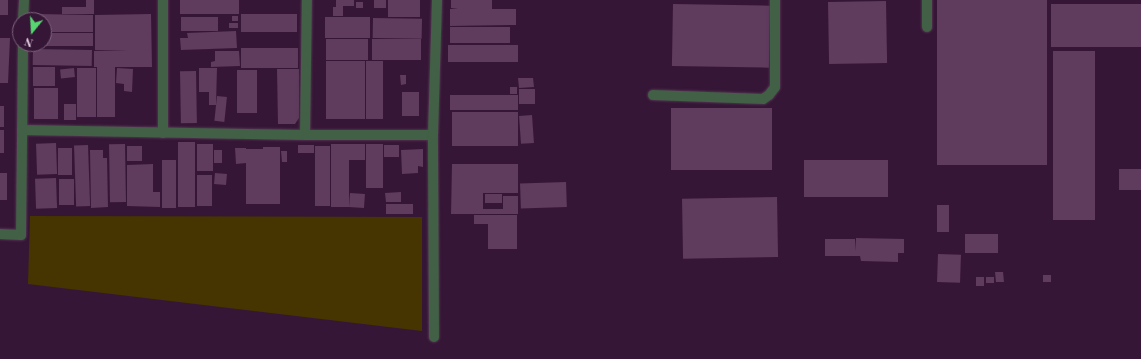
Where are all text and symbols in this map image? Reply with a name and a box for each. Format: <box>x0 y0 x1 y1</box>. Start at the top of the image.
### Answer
north arrow <box>12 12 52 52</box>
text: N <box>22 35 35 51</box>

